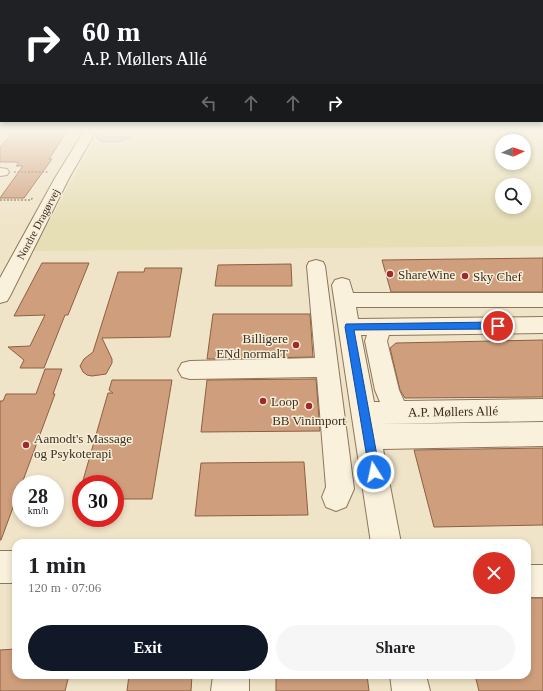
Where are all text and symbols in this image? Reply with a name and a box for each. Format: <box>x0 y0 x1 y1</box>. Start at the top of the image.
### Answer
icon: right <box>16 16 68 68</box>
text: 60 m <box>82 16 140 47</box>
text: A.P. Møllers Allé <box>82 49 207 69</box>
icon: left <box>198 92 220 114</box>
icon: ahead <box>240 92 262 114</box>
icon: ahead <box>282 92 304 114</box>
icon: right <box>324 92 346 114</box>
north arrow <box>495 134 531 170</box>
map controls <box>495 134 531 214</box>
button: search <box>495 178 531 214</box>
street label: Nordre Dragørvej <box>14 187 62 261</box>
place label: ShareWine <box>398 267 455 282</box>
marker: ShareWine <box>385 269 395 279</box>
place label: Sky Chef <box>473 269 522 284</box>
marker: Sky Chef <box>460 271 470 281</box>
pin <box>481 309 515 343</box>
icon: arrive <box>487 315 509 337</box>
place label: Billigere ENd normalT <box>216 331 288 361</box>
marker: Billigere ENd normalT <box>291 340 301 350</box>
place label: Loop <box>271 394 298 409</box>
marker: Loop <box>258 396 268 406</box>
marker: BB Vinimport <box>304 401 314 411</box>
street label: A.P. Møllers Allé <box>408 403 498 420</box>
place label: BB Vinimport <box>272 413 346 428</box>
place label: Aamodt's Massage og Psykoterapi <box>34 431 132 461</box>
marker: Aamodt's Massage og Psykoterapi <box>21 440 31 450</box>
position arrow <box>353 451 395 493</box>
speed limit sign: 30 <box>72 475 124 527</box>
text: 28 <box>28 485 48 507</box>
text: km/h <box>28 505 48 516</box>
text: 1 min <box>28 552 86 578</box>
button: close <box>473 552 515 594</box>
text: 120 m · 07:06 <box>28 580 101 595</box>
button: Exit <box>28 625 268 671</box>
button: Share <box>276 625 515 671</box>

